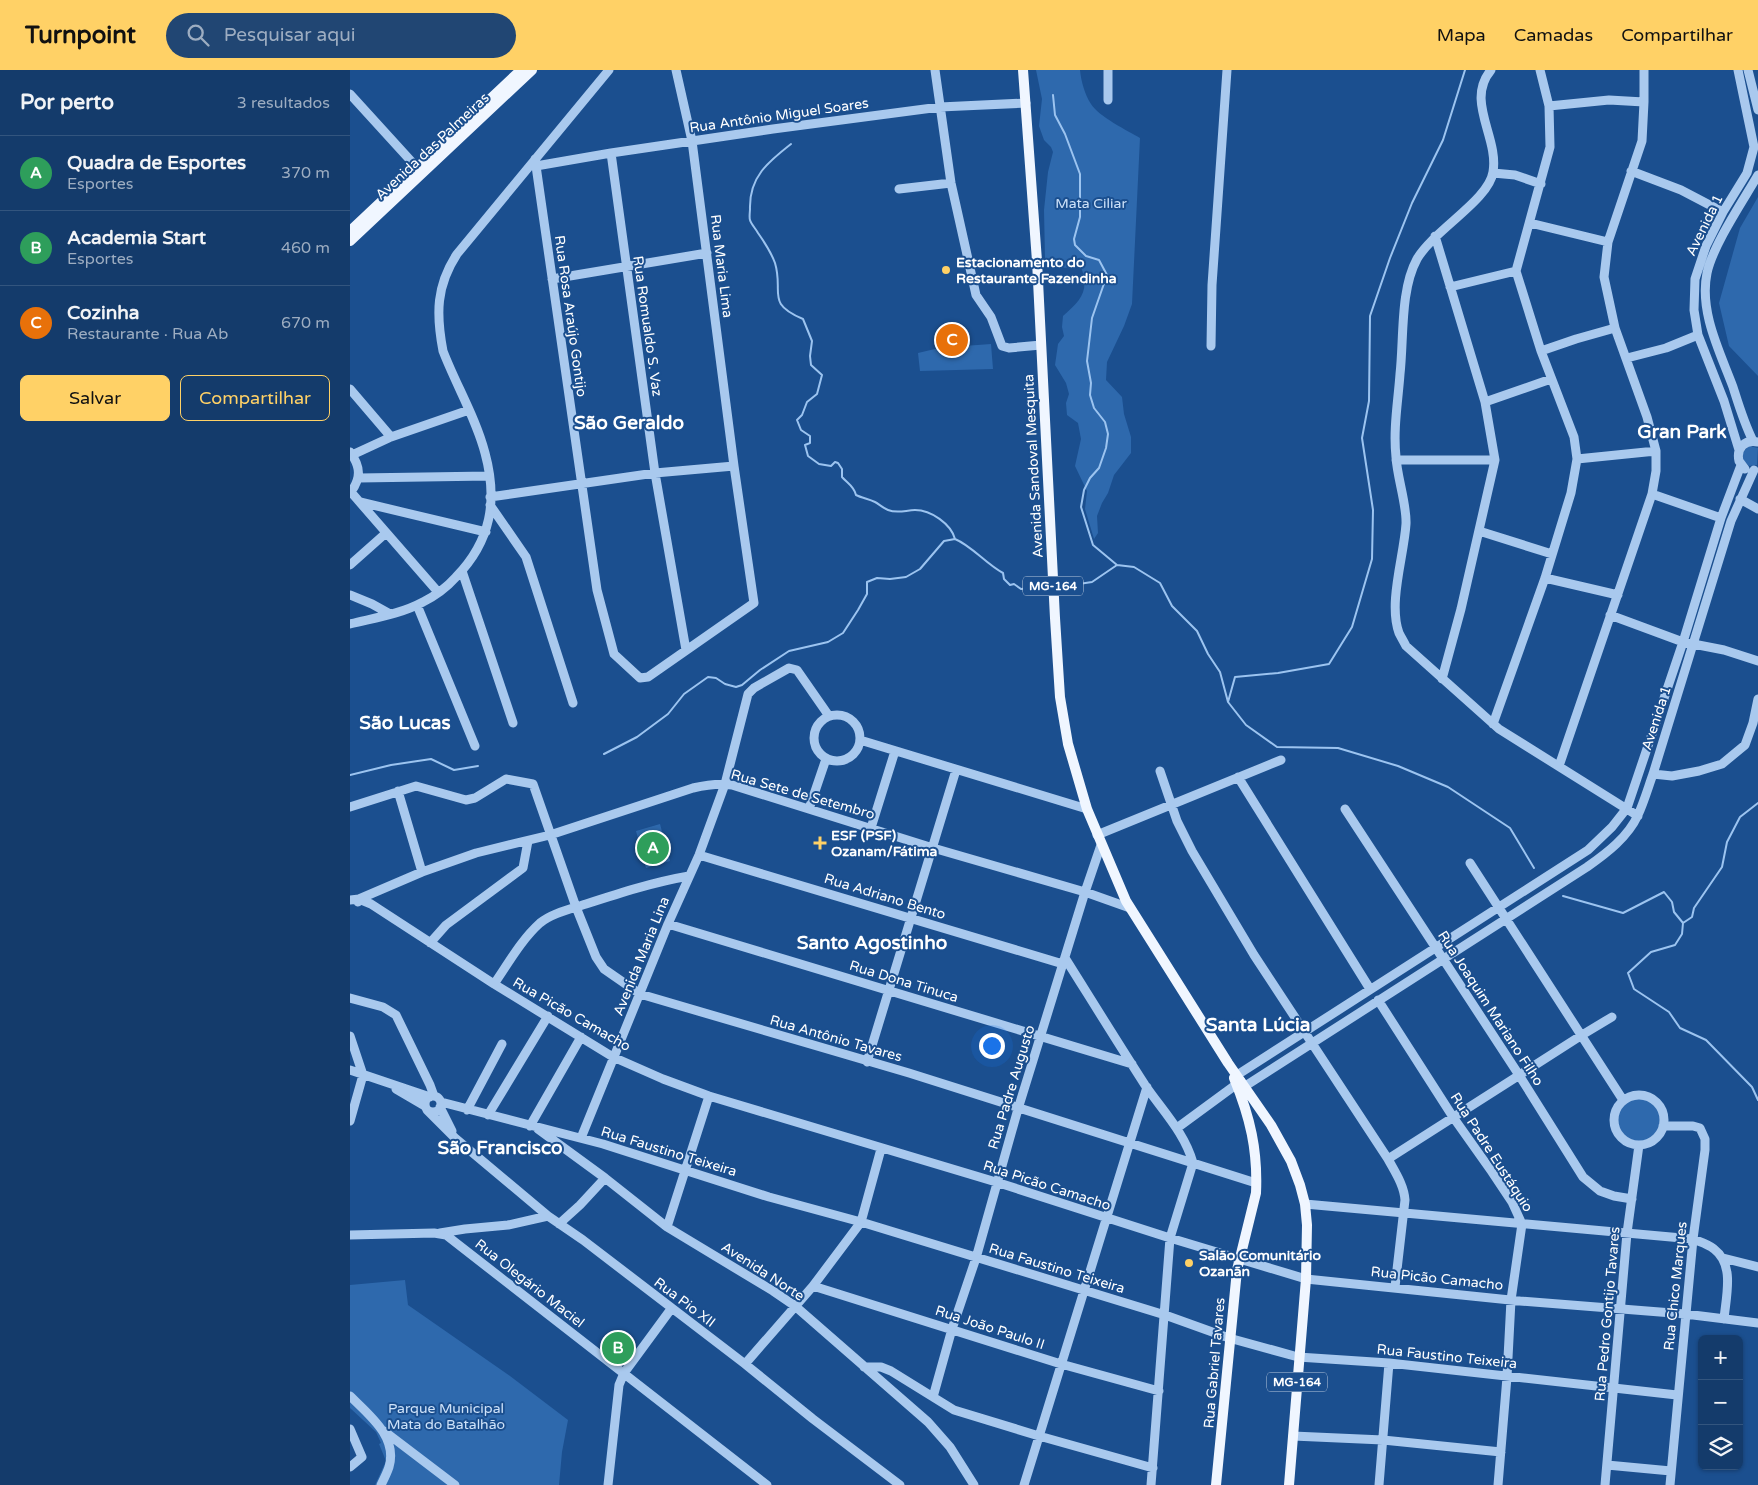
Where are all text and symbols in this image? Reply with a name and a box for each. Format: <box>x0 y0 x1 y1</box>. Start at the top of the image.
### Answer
search box <box>166 13 516 58</box>
text: Turnpoint <box>25 21 136 50</box>
icon: search <box>184 21 212 49</box>
text: Pesquisar aqui <box>224 24 355 46</box>
text: Mapa <box>1437 24 1486 46</box>
text: Camadas <box>1514 24 1593 46</box>
text: Compartilhar <box>1621 24 1733 46</box>
street label: Avenida das Palmeiras <box>372 89 493 203</box>
text: Por perto <box>20 90 114 115</box>
text: 3 resultados <box>237 93 330 113</box>
street label: Rua Antônio Miguel Soares <box>688 94 870 136</box>
text: Quadra de Esportes <box>67 152 246 174</box>
text: A <box>30 163 42 183</box>
text: 370 m <box>281 163 330 183</box>
text: Esportes <box>67 174 133 194</box>
street label: Avenida 1 <box>1682 192 1727 259</box>
park label: Mata Ciliar <box>1055 195 1127 212</box>
street label: Rua Maria Lima <box>707 213 736 319</box>
text: Academia Start <box>67 227 206 249</box>
street label: Rua Rosa Araújo Gontijo <box>551 234 590 398</box>
text: B <box>30 238 42 258</box>
text: 460 m <box>281 238 330 258</box>
text: Esportes <box>67 249 133 269</box>
place label: Estacionamento do Restaurante Fazendinha <box>956 254 1117 287</box>
street label: Rua Romualdo S. Vaz <box>629 255 666 398</box>
marker: Estacionamento do Restaurante Fazendinha <box>940 264 952 276</box>
text: Cozinha <box>67 302 139 324</box>
text: C <box>30 313 42 333</box>
text: 670 m <box>281 313 330 333</box>
pin: C <box>936 321 968 359</box>
text: Restaurante · Rua Ab <box>67 324 228 344</box>
street label: Avenida Sandoval Mesquita <box>1020 374 1047 558</box>
button: Salvar <box>20 375 170 421</box>
button: Compartilhar <box>180 375 330 421</box>
district label: São Geraldo <box>574 412 684 434</box>
district label: Gran Park <box>1637 421 1727 443</box>
road number: MG-164 <box>1023 576 1083 596</box>
street label: Avenida 1 <box>1638 684 1675 752</box>
district label: São Lucas <box>359 712 451 734</box>
street label: Rua Sete de Setembro <box>729 766 877 823</box>
place label: ESF (PSF) Ozanam/Fátima <box>831 827 937 860</box>
pin: A <box>637 829 669 867</box>
marker: ESF (PSF) Ozanam/Fátima <box>813 836 827 850</box>
street label: Rua Adriano Bento <box>822 870 948 923</box>
street label: Avenida Maria Lina <box>610 894 673 1018</box>
street label: Rua Joaquim Mariano Filho <box>1434 928 1547 1089</box>
district label: Santo Agostinho <box>797 932 947 955</box>
street label: Rua Dona Tinuca <box>847 957 960 1006</box>
street label: Rua Picão Camacho <box>510 974 634 1055</box>
street label: Rua Antônio Tavares <box>768 1011 904 1066</box>
district label: Santa Lúcia <box>1206 1014 1310 1036</box>
street label: Rua Padre Augusto <box>984 1023 1038 1151</box>
your location <box>979 1033 1005 1059</box>
street label: Rua Padre Eustáquio <box>1447 1089 1537 1215</box>
street label: Rua Faustino Teixeira <box>599 1123 739 1180</box>
district label: São Francisco <box>437 1137 563 1159</box>
street label: Rua Picão Camacho <box>981 1157 1113 1214</box>
street label: Rua Chico Marques <box>1660 1220 1691 1352</box>
street label: Rua Pedro Gontijo Tavares <box>1591 1226 1624 1402</box>
street label: Rua Olegário Maciel <box>472 1235 588 1331</box>
street label: Avenida Norte <box>718 1238 808 1305</box>
street label: Rua Faustino Teixeira <box>987 1240 1127 1297</box>
place label: Salão Comunitário Ozanãn <box>1199 1247 1321 1280</box>
marker: Salão Comunitário Ozanãn <box>1183 1257 1195 1269</box>
street label: Rua Picão Camacho <box>1370 1263 1504 1294</box>
street label: Rua Pio XII <box>651 1274 719 1331</box>
street label: Rua Gabriel Tavares <box>1200 1297 1229 1429</box>
street label: Rua João Paulo II <box>933 1302 1047 1353</box>
pin: B <box>602 1329 634 1367</box>
map controls <box>1698 1335 1743 1470</box>
button: + <box>1698 1335 1743 1380</box>
street label: Rua Faustino Teixeira <box>1376 1341 1518 1372</box>
road number: MG-164 <box>1267 1372 1327 1391</box>
button: − <box>1698 1380 1743 1425</box>
park label: Parque Municipal Mata do Batalhão <box>387 1400 505 1433</box>
button: layers <box>1698 1425 1743 1470</box>

